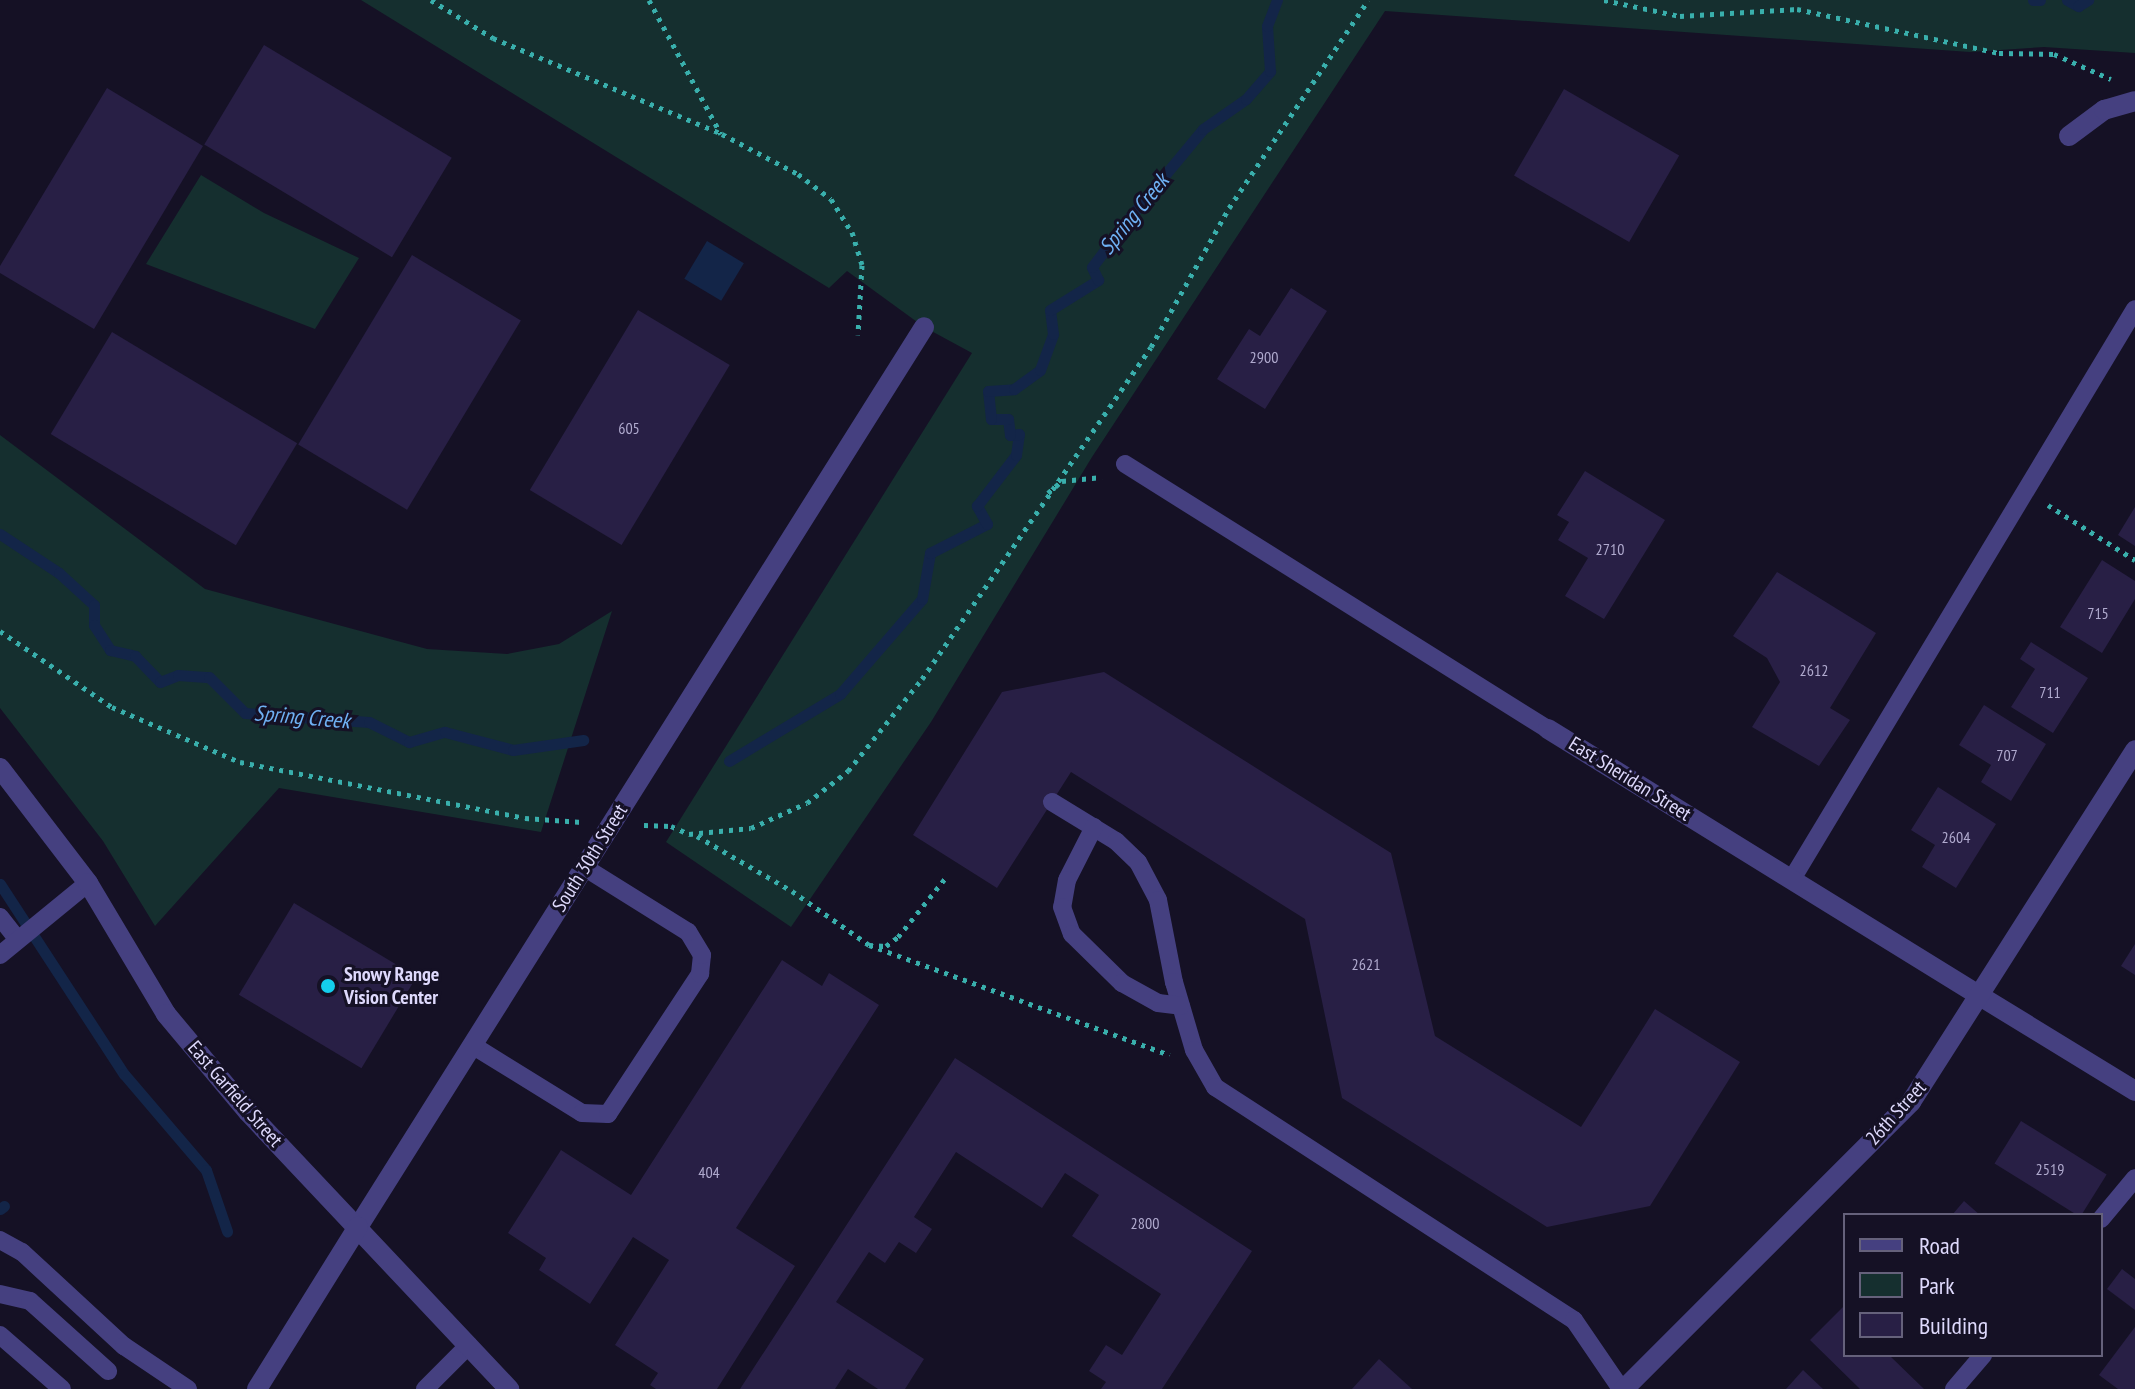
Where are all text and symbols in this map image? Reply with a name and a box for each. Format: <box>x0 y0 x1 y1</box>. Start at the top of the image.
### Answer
water label: Spring Creek <box>1094 168 1174 260</box>
house number: 2900 <box>1250 347 1278 367</box>
house number: 605 <box>618 418 640 438</box>
house number: 2710 <box>1596 539 1624 559</box>
house number: 715 <box>2087 603 2109 623</box>
house number: 2612 <box>1800 660 1828 680</box>
house number: 711 <box>2039 682 2061 702</box>
water label: Spring Creek <box>253 700 351 734</box>
street label: East Sheridan Street <box>1564 732 1696 826</box>
house number: 707 <box>1996 745 2018 765</box>
street label: South 30th Street <box>547 800 633 916</box>
house number: 2604 <box>1942 827 1970 847</box>
house number: 2621 <box>1352 954 1380 974</box>
place label: Snowy Range Vision Center <box>344 962 440 1009</box>
marker: Snowy Range Vision Center <box>319 977 337 995</box>
street label: East Garfield Street <box>183 1036 287 1152</box>
street label: 26th Street <box>1861 1076 1931 1150</box>
house number: 2519 <box>2036 1159 2064 1179</box>
house number: 404 <box>698 1162 720 1182</box>
house number: 2800 <box>1131 1213 1159 1233</box>
legend <box>1843 1213 2103 1357</box>
text: Road <box>1919 1230 1960 1261</box>
text: Park <box>1919 1270 1955 1301</box>
text: Building <box>1919 1310 1988 1341</box>

